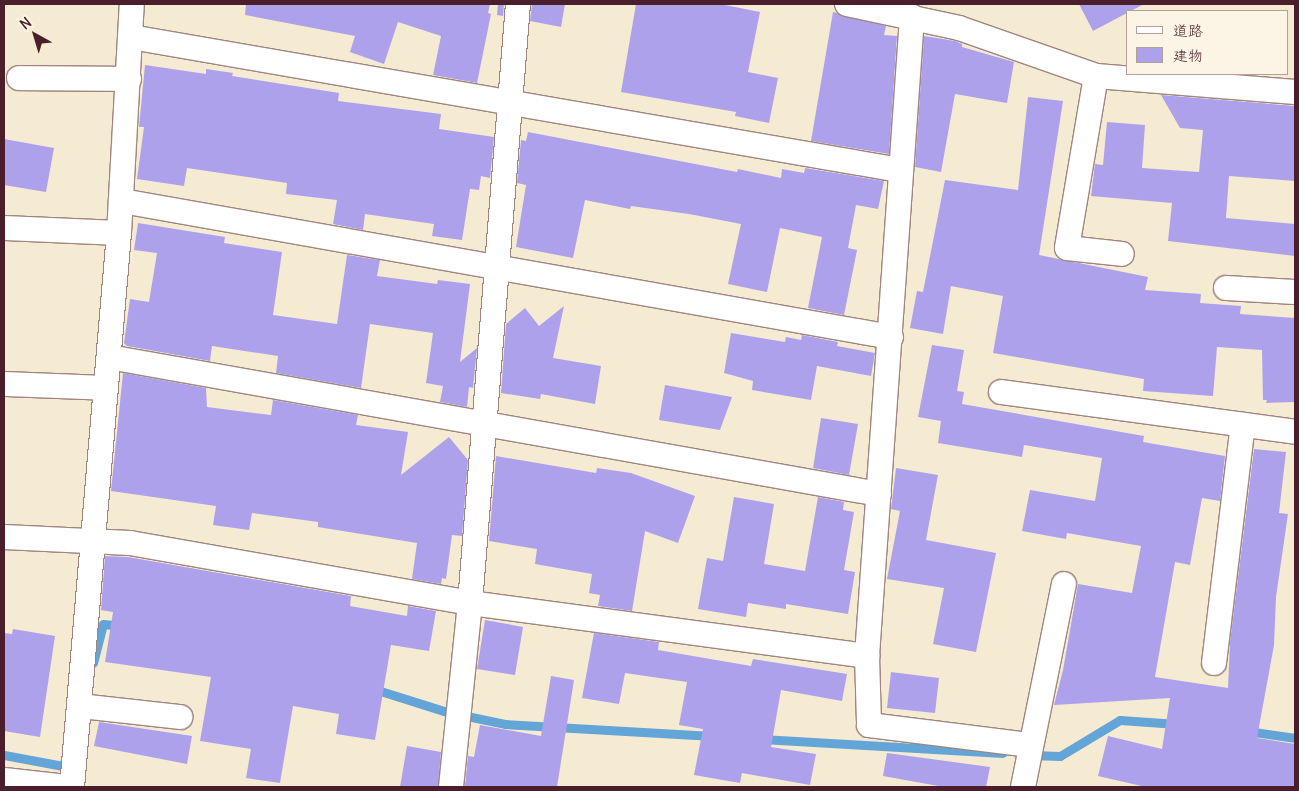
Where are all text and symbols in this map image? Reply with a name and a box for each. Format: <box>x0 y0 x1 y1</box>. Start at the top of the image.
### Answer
north arrow <box>10 10 60 60</box>
legend <box>1126 10 1289 75</box>
text: N <box>16 13 35 33</box>
text: 道路 <box>1173 21 1203 40</box>
text: 建物 <box>1173 46 1203 65</box>

